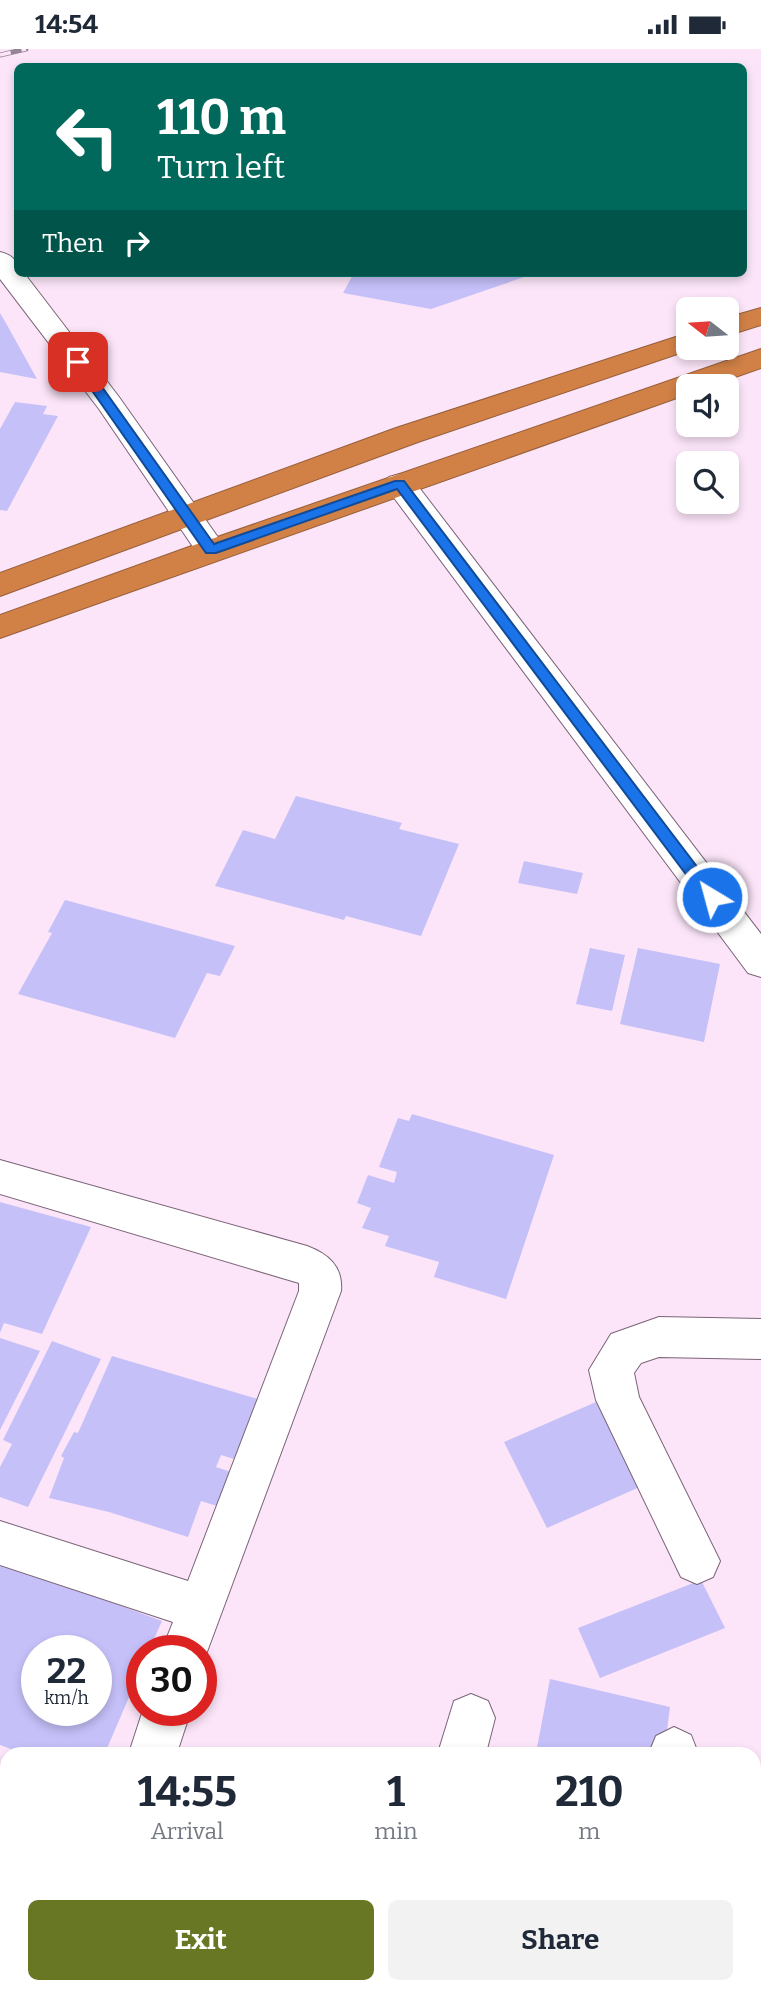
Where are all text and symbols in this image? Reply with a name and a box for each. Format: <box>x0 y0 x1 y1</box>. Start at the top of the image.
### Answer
text: 14:54 <box>35 9 98 40</box>
text: 110 m <box>157 88 286 147</box>
icon: left <box>42 91 133 182</box>
text: Turn left <box>157 148 285 186</box>
icon: right <box>118 224 156 262</box>
text: Then <box>42 228 104 259</box>
north arrow <box>676 297 738 361</box>
map controls <box>676 297 739 514</box>
pin <box>48 332 108 392</box>
icon: arrive <box>59 343 97 381</box>
button: sound <box>676 374 739 437</box>
button: search <box>676 451 739 514</box>
position arrow <box>675 860 749 934</box>
speed limit sign: 30 <box>126 1635 217 1726</box>
text: 22 <box>47 1650 86 1692</box>
text: km/h <box>44 1687 89 1709</box>
text: 14:55 <box>137 1767 237 1817</box>
text: 1 <box>387 1767 405 1817</box>
text: 210 <box>555 1767 624 1817</box>
text: Arrival <box>151 1817 224 1845</box>
text: min <box>374 1817 418 1845</box>
text: m <box>578 1817 600 1845</box>
button: Exit <box>28 1900 374 1980</box>
button: Share <box>388 1900 733 1980</box>

